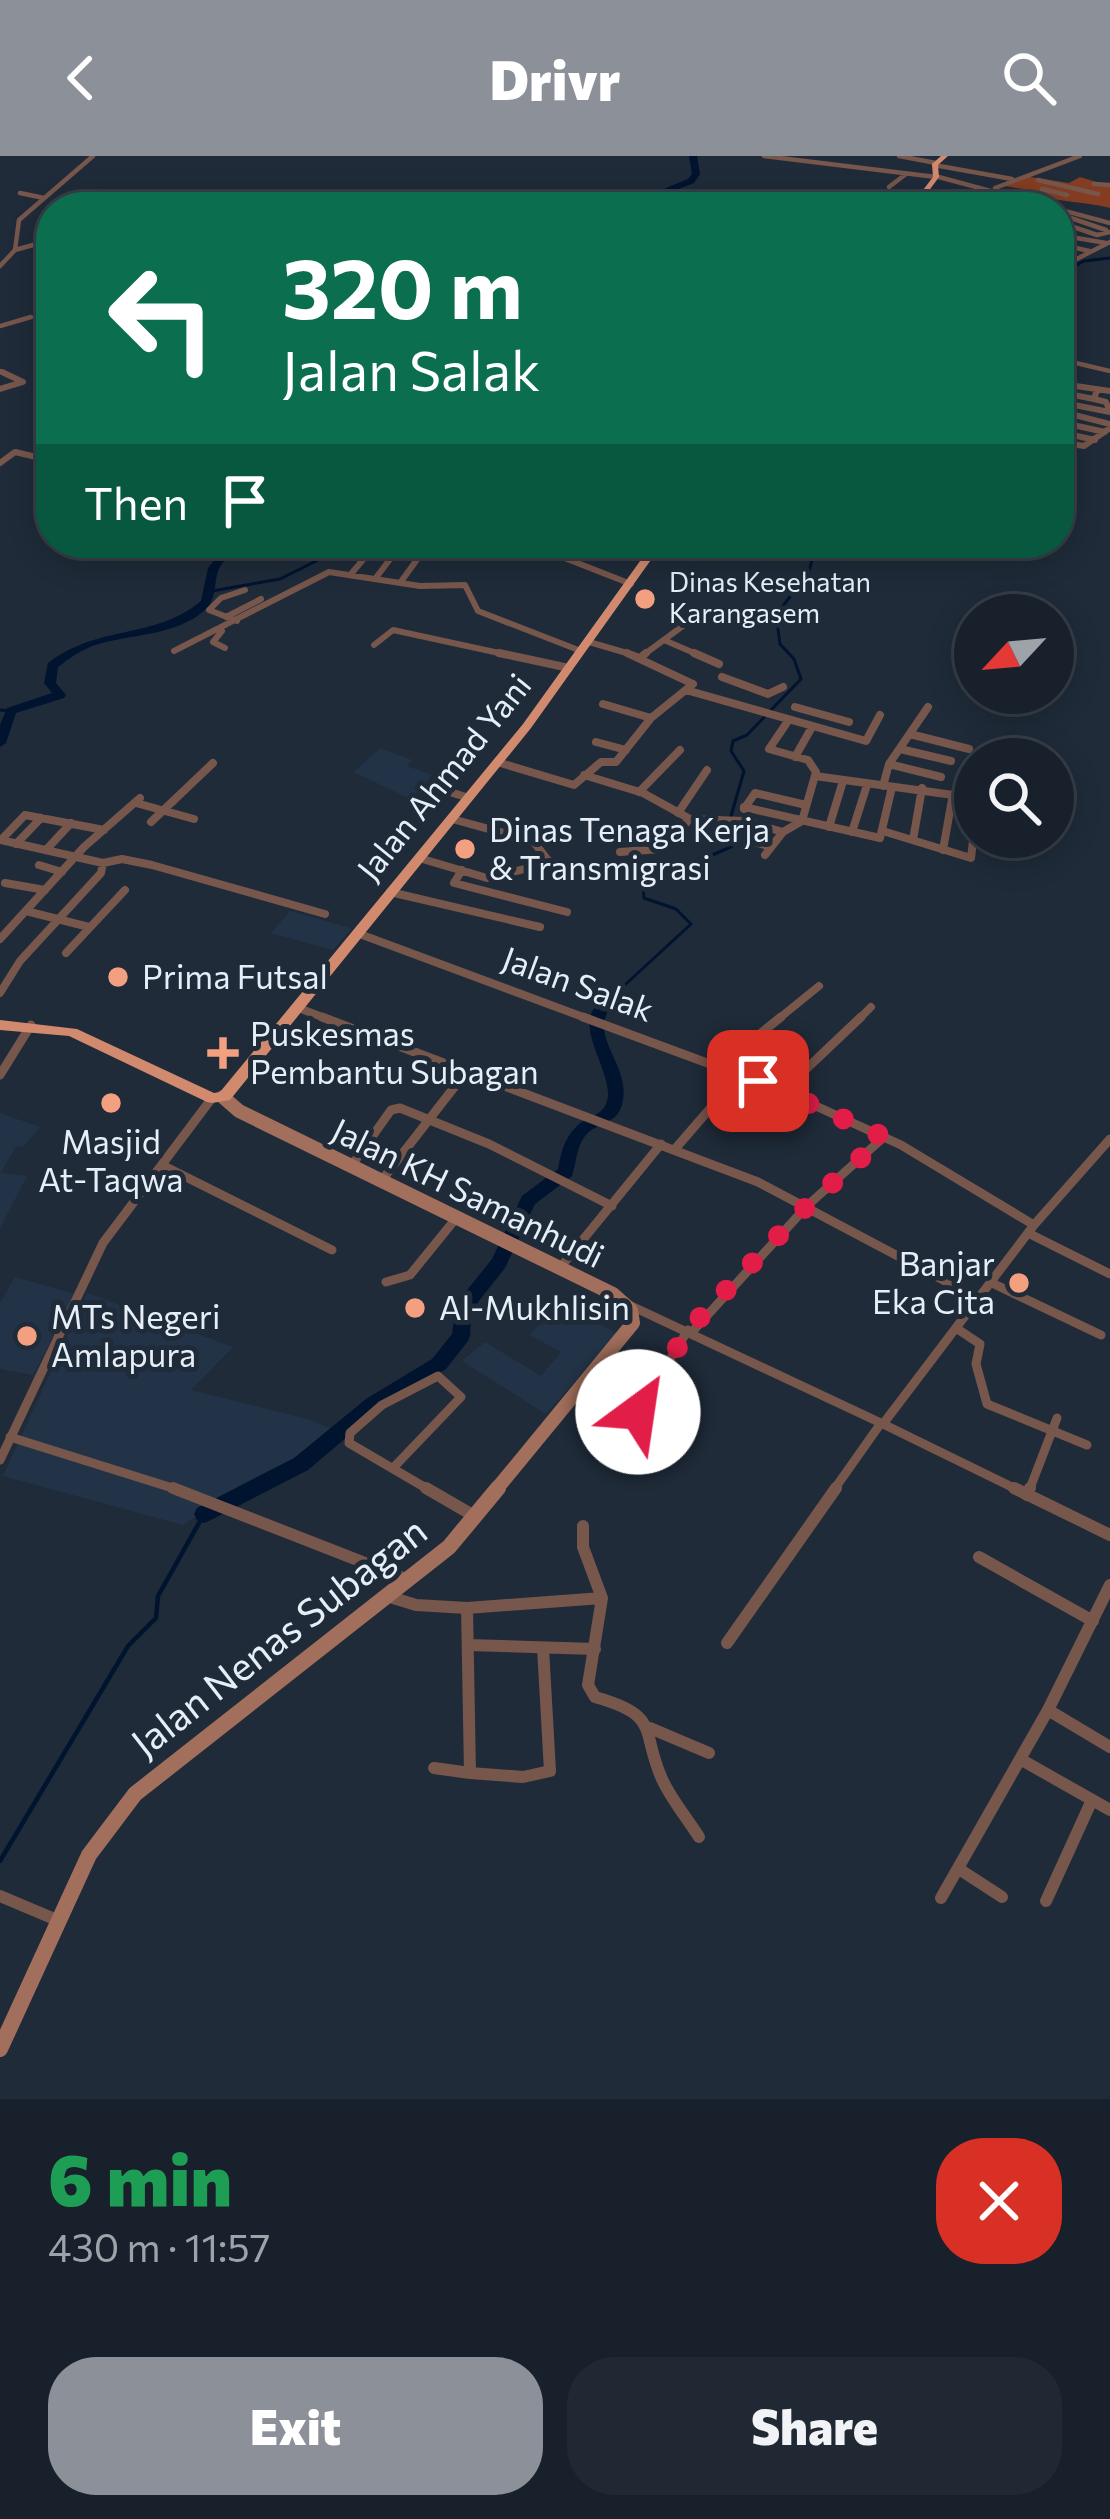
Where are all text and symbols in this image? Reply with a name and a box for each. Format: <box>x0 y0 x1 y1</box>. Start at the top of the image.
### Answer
icon: back <box>48 45 114 111</box>
text: Drivr <box>490 45 620 111</box>
icon: search <box>996 45 1062 111</box>
text: 320 m <box>282 234 523 336</box>
icon: left <box>84 240 240 396</box>
text: Jalan Salak <box>282 336 540 402</box>
icon: arrive <box>212 468 278 534</box>
text: Then <box>84 474 188 529</box>
place label: Dinas Kesehatan Karangasem <box>669 565 871 629</box>
marker: Dinas Kesehatan Karangasem <box>632 586 658 612</box>
north arrow <box>954 594 1074 714</box>
map controls <box>954 594 1074 858</box>
street label: Jalan Ahmad Yani <box>347 665 539 888</box>
button: search <box>954 738 1074 858</box>
place label: Dinas Tenaga Kerja & Transmigrasi <box>489 808 770 887</box>
marker: Dinas Tenaga Kerja & Transmigrasi <box>452 836 478 862</box>
street label: Jalan Salak <box>497 936 660 1029</box>
place label: Prima Futsal <box>142 955 328 996</box>
marker: Prima Futsal <box>105 964 131 990</box>
place label: Puskesmas Pembantu Subagan <box>250 1012 539 1091</box>
pin <box>707 1030 809 1132</box>
marker: Puskesmas Pembantu Subagan <box>207 1037 239 1069</box>
icon: arrive <box>725 1048 791 1114</box>
marker: Masjid At-Taqwa <box>98 1090 124 1116</box>
street label: Jalan KH Samanhudi <box>326 1108 611 1275</box>
place label: Masjid At-Taqwa <box>38 1120 184 1199</box>
place label: Banjar Eka Cita <box>872 1242 995 1321</box>
marker: Banjar Eka Cita <box>1006 1270 1032 1296</box>
place label: Al-Mukhlisin <box>439 1286 630 1327</box>
place label: MTs Negeri Amlapura <box>51 1295 220 1374</box>
marker: Al-Mukhlisin <box>402 1295 428 1321</box>
marker: MTs Negeri Amlapura <box>14 1323 40 1349</box>
position arrow <box>575 1349 701 1475</box>
street label: Jalan Nenas Subagan <box>121 1505 435 1766</box>
text: 6 min <box>48 2133 232 2221</box>
button: close <box>936 2138 1062 2264</box>
text: 430 m · 11:57 <box>48 2222 270 2270</box>
button: Exit <box>48 2357 543 2495</box>
button: Share <box>567 2357 1062 2495</box>

